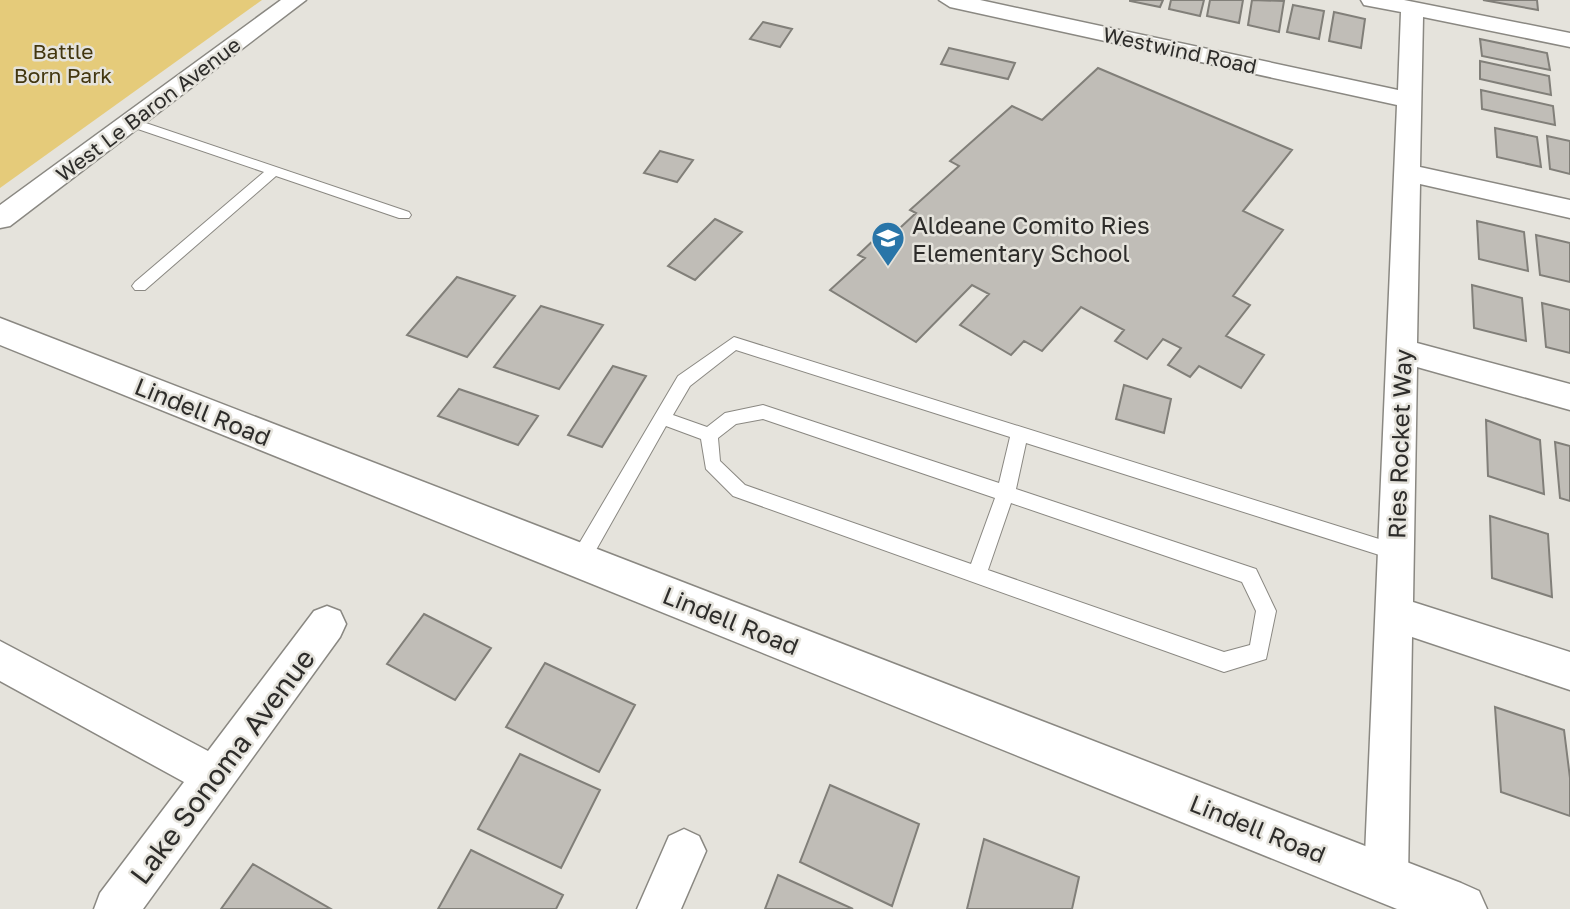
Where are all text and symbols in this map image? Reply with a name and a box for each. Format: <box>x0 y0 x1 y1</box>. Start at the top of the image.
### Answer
street label: Westwind Road <box>1101 21 1259 79</box>
street label: West Le Baron Avenue <box>51 31 245 187</box>
park label: Battle Born Park <box>14 38 112 88</box>
place label: Aldeane Comito Ries Elementary School <box>912 210 1150 267</box>
school or university icon: Aldeane Comito Ries Elementary School <box>869 219 907 268</box>
street label: Ries Rocket Way <box>1381 348 1417 540</box>
street label: Lindell Road <box>131 371 275 451</box>
street label: Lindell Road <box>659 580 803 660</box>
street label: Lake Sonoma Avenue <box>123 642 321 890</box>
street label: Lindell Road <box>1186 788 1330 868</box>

